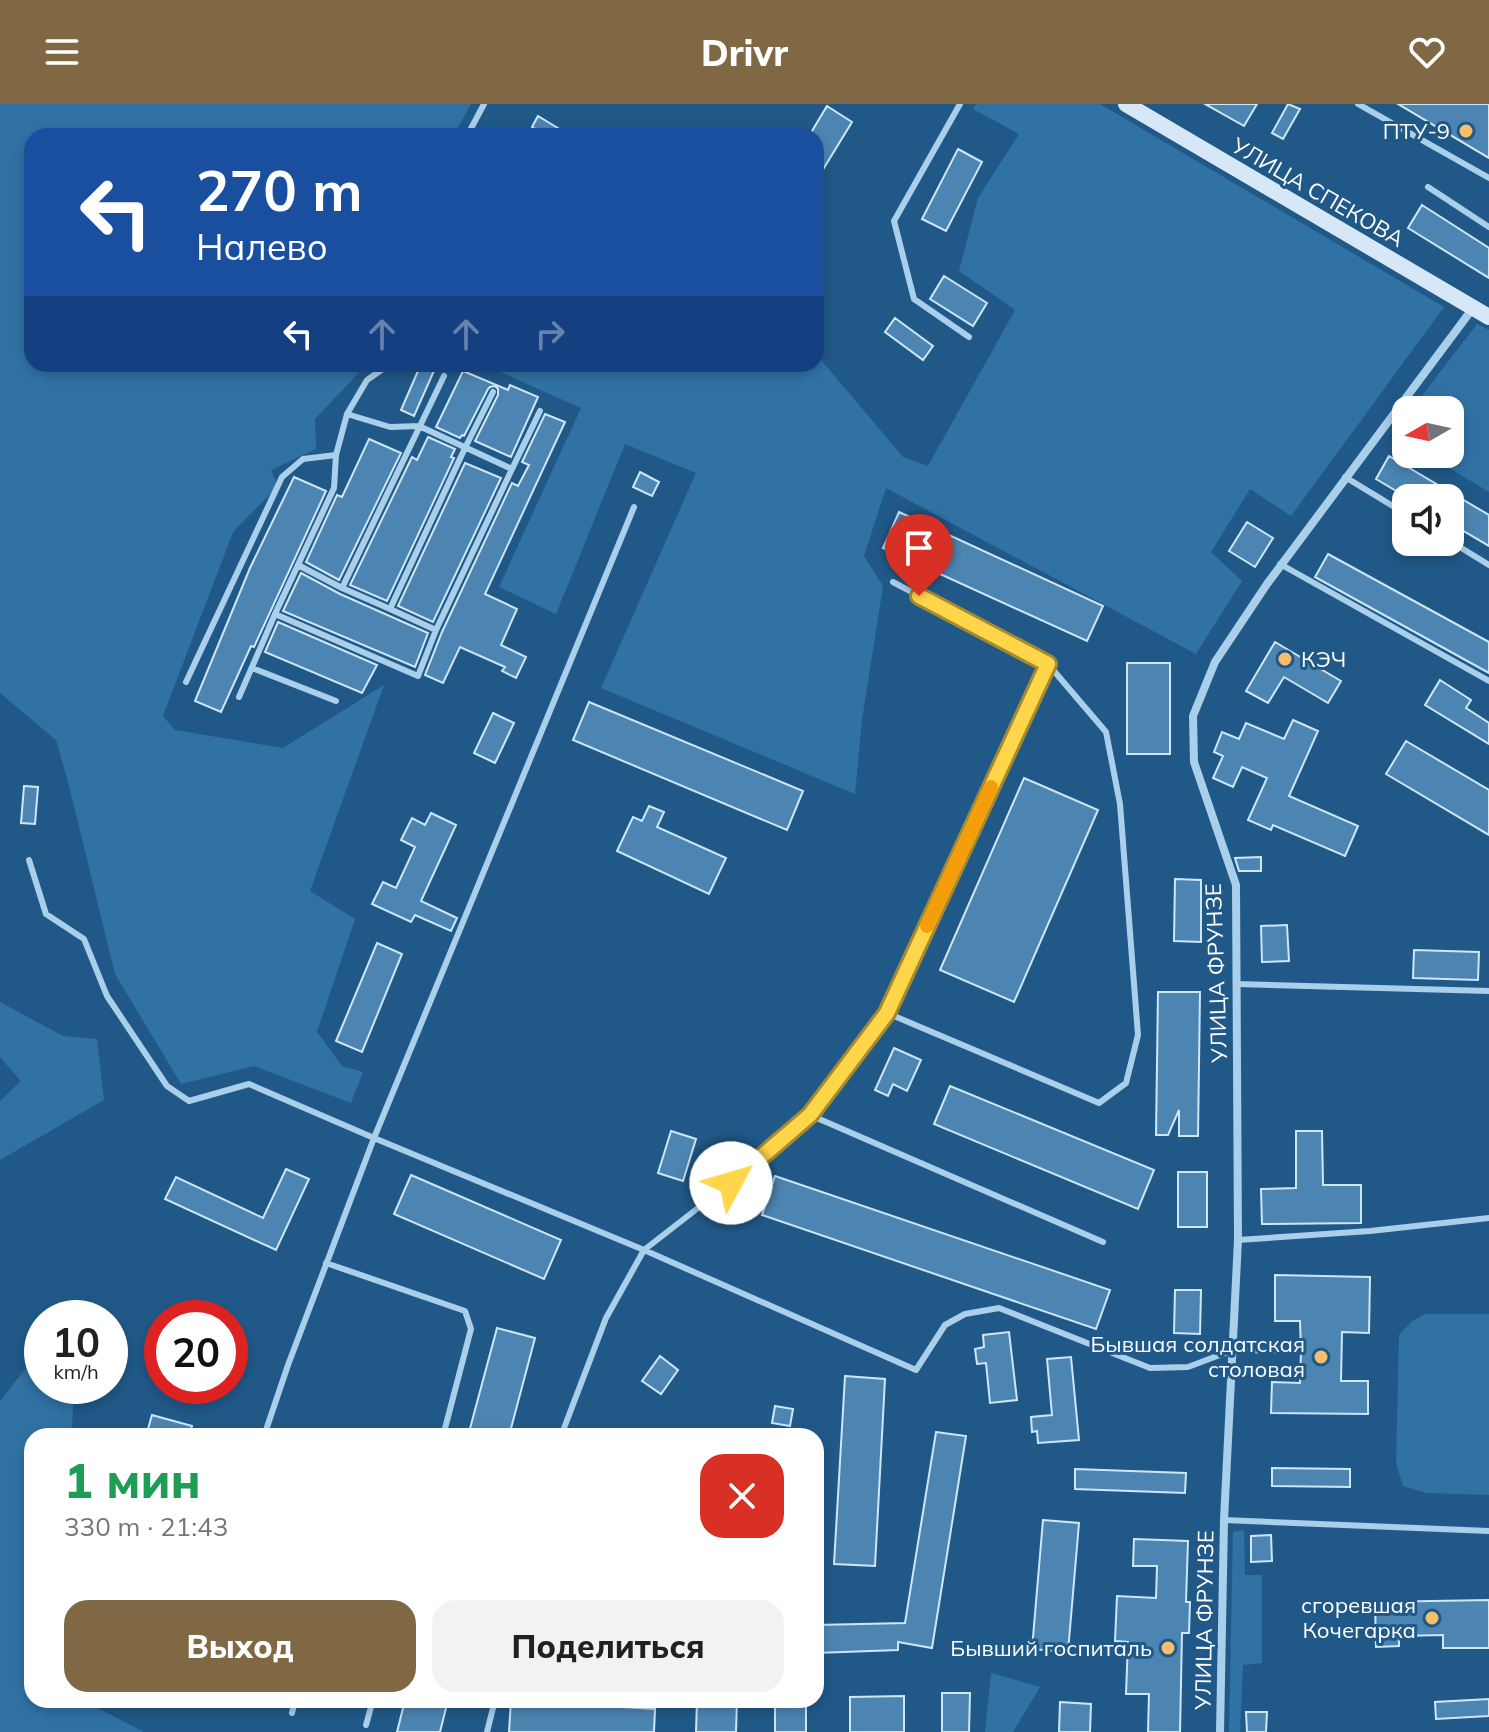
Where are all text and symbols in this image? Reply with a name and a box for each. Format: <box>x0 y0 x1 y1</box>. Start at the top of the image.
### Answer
icon: menu <box>40 30 84 74</box>
text: Drivr <box>701 30 788 75</box>
icon: heart <box>1405 30 1449 74</box>
place label: ПТУ-9 <box>1383 117 1450 145</box>
marker: ПТУ-9 <box>1457 122 1475 140</box>
street label: УЛИЦА СПЕКОВА <box>1226 131 1409 253</box>
text: 270 m <box>196 155 363 225</box>
icon: left <box>64 160 168 264</box>
text: Налево <box>196 224 328 269</box>
icon: left <box>276 312 320 356</box>
icon: ahead <box>360 312 404 356</box>
icon: ahead <box>444 312 488 356</box>
icon: right <box>528 312 572 356</box>
north arrow <box>1392 396 1464 468</box>
map controls <box>1392 396 1464 556</box>
button: sound <box>1392 484 1464 556</box>
pin <box>885 514 953 596</box>
icon: arrive <box>897 526 941 570</box>
place label: КЭЧ <box>1301 645 1346 673</box>
marker: КЭЧ <box>1276 650 1294 668</box>
street label: УЛИЦА ФРУНЗЕ <box>1199 883 1233 1064</box>
position arrow <box>689 1141 773 1225</box>
speed limit sign: 20 <box>144 1300 248 1404</box>
text: 10 <box>52 1317 100 1367</box>
place label: Бывшая солдатская столовая <box>1090 1330 1305 1383</box>
marker: Бывшая солдатская столовая <box>1312 1348 1330 1366</box>
text: km/h <box>53 1359 99 1384</box>
text: 1 мин <box>64 1450 201 1510</box>
button: close <box>700 1454 784 1538</box>
text: 330 m · 21:43 <box>64 1510 228 1543</box>
street label: УЛИЦА ФРУНЗЕ <box>1188 1530 1220 1711</box>
place label: сгоревшая Кочегарка <box>1301 1591 1416 1644</box>
button: Выход <box>64 1600 416 1692</box>
button: Поделиться <box>432 1600 784 1692</box>
marker: сгоревшая Кочегарка <box>1423 1609 1441 1627</box>
place label: Бывший госпиталь <box>950 1634 1152 1662</box>
marker: Бывший госпиталь <box>1159 1639 1177 1657</box>

